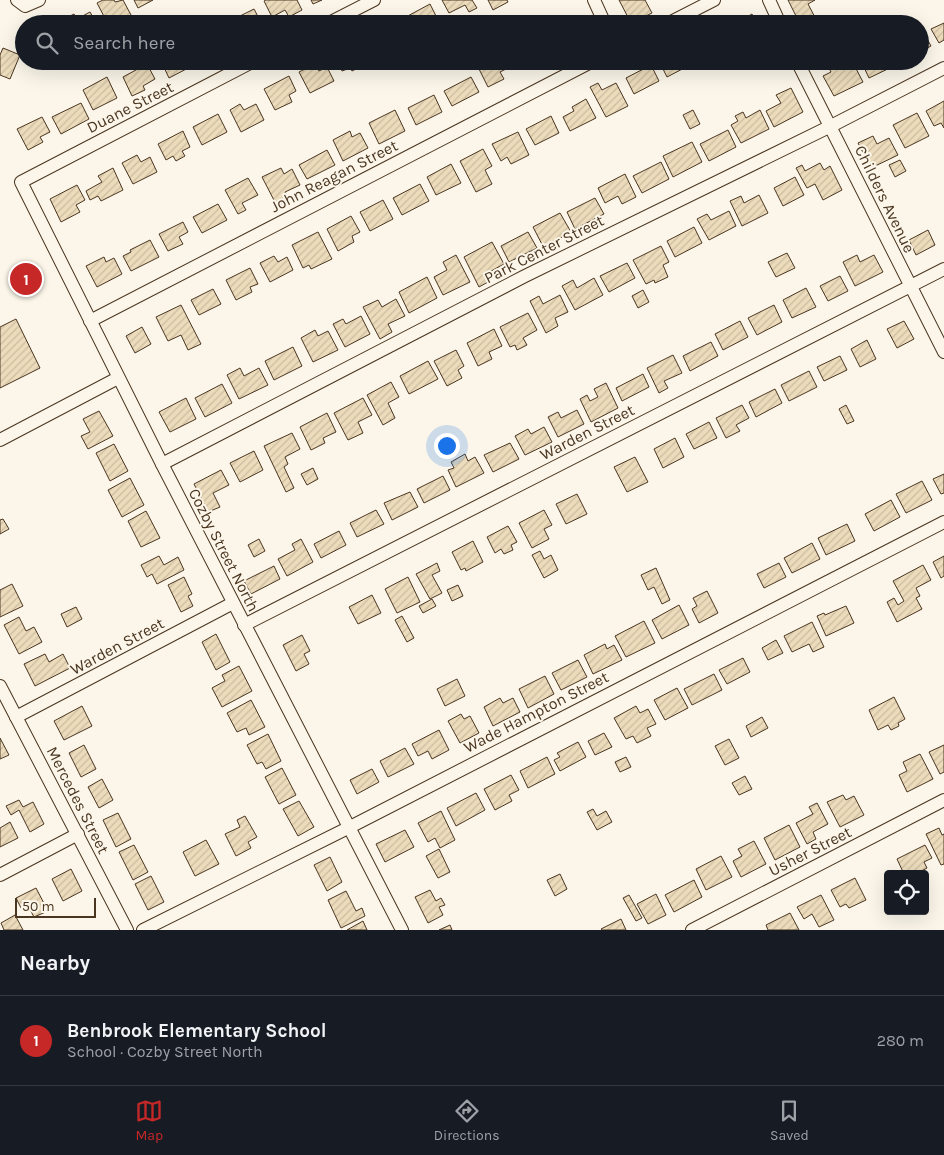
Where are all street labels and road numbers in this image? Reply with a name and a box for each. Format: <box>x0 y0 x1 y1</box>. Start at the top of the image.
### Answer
street label: Duane Street <box>84 77 176 137</box>
street label: John Reagan Street <box>267 136 401 216</box>
street label: Childers Avenue <box>851 142 919 256</box>
street label: Park Center Street <box>481 211 607 287</box>
street label: Warden Street <box>537 400 637 464</box>
street label: Cozby Street North <box>185 485 263 615</box>
street label: Warden Street <box>67 613 167 679</box>
street label: Wade Hampton Street <box>460 667 612 757</box>
street label: Mercedes Street <box>43 743 113 857</box>
street label: Usher Street <box>765 822 855 880</box>

